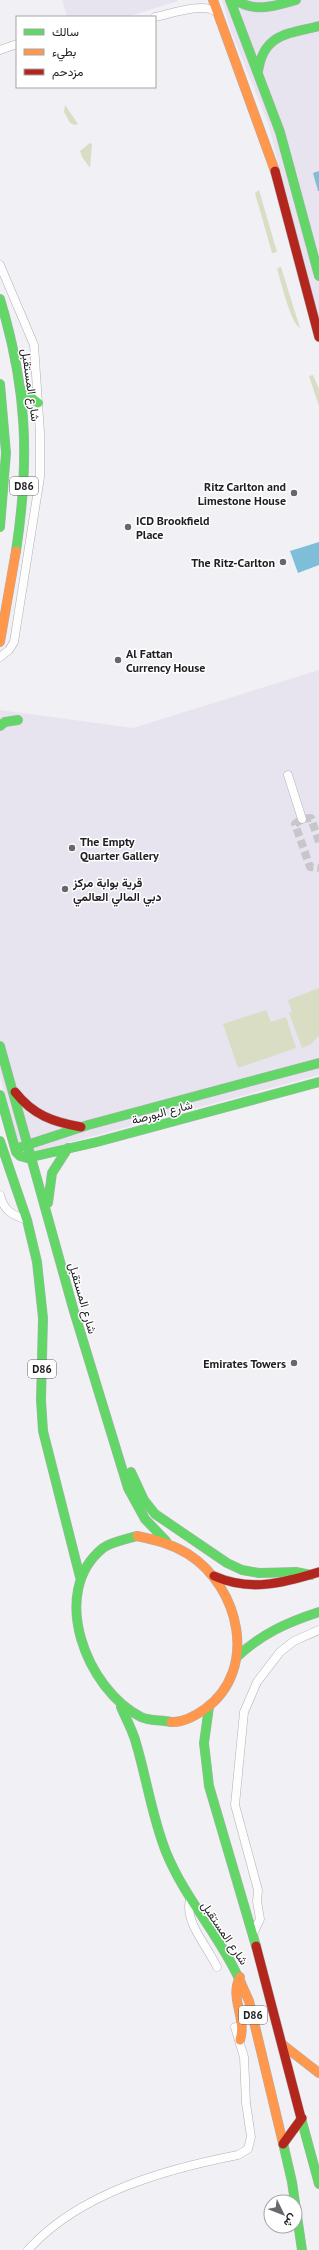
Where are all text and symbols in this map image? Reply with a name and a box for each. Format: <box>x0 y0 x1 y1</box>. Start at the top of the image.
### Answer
legend <box>16 16 156 88</box>
text: سالك <box>52 24 79 39</box>
text: بطيء <box>52 44 76 62</box>
text: مزدحم <box>52 64 83 80</box>
street label: شارع المستقبل <box>16 348 44 423</box>
road number: D86 <box>10 477 38 495</box>
place label: Ritz Carlton and Limestone House <box>198 479 286 508</box>
marker: Ritz Carlton and Limestone House <box>289 488 299 498</box>
place label: ICD Brookfield Place <box>136 513 210 542</box>
marker: ICD Brookfield Place <box>123 522 133 532</box>
place label: The Ritz-Carlton <box>191 555 275 570</box>
marker: The Ritz-Carlton <box>278 557 288 567</box>
place label: Al Fattan Currency House <box>126 646 205 675</box>
marker: Al Fattan Currency House <box>113 655 123 665</box>
place label: The Empty Quarter Gallery <box>80 834 159 863</box>
marker: The Empty Quarter Gallery <box>67 843 77 853</box>
place label: قرية بوابة مركز دبي المالي العالمي <box>72 875 162 907</box>
marker: قرية بوابة مركز دبي المالي العالمي <box>60 884 70 894</box>
street label: شارع البورصة <box>130 1097 195 1129</box>
street label: شارع المستقبل <box>64 1261 100 1336</box>
place label: Emirates Towers <box>203 1356 286 1371</box>
marker: Emirates Towers <box>289 1358 299 1368</box>
road number: D86 <box>28 1360 56 1378</box>
street label: شارع المستقبل <box>197 1898 252 1969</box>
road number: D86 <box>239 2006 267 2024</box>
north arrow <box>263 2194 303 2234</box>
text: ش <box>281 2211 300 2230</box>

